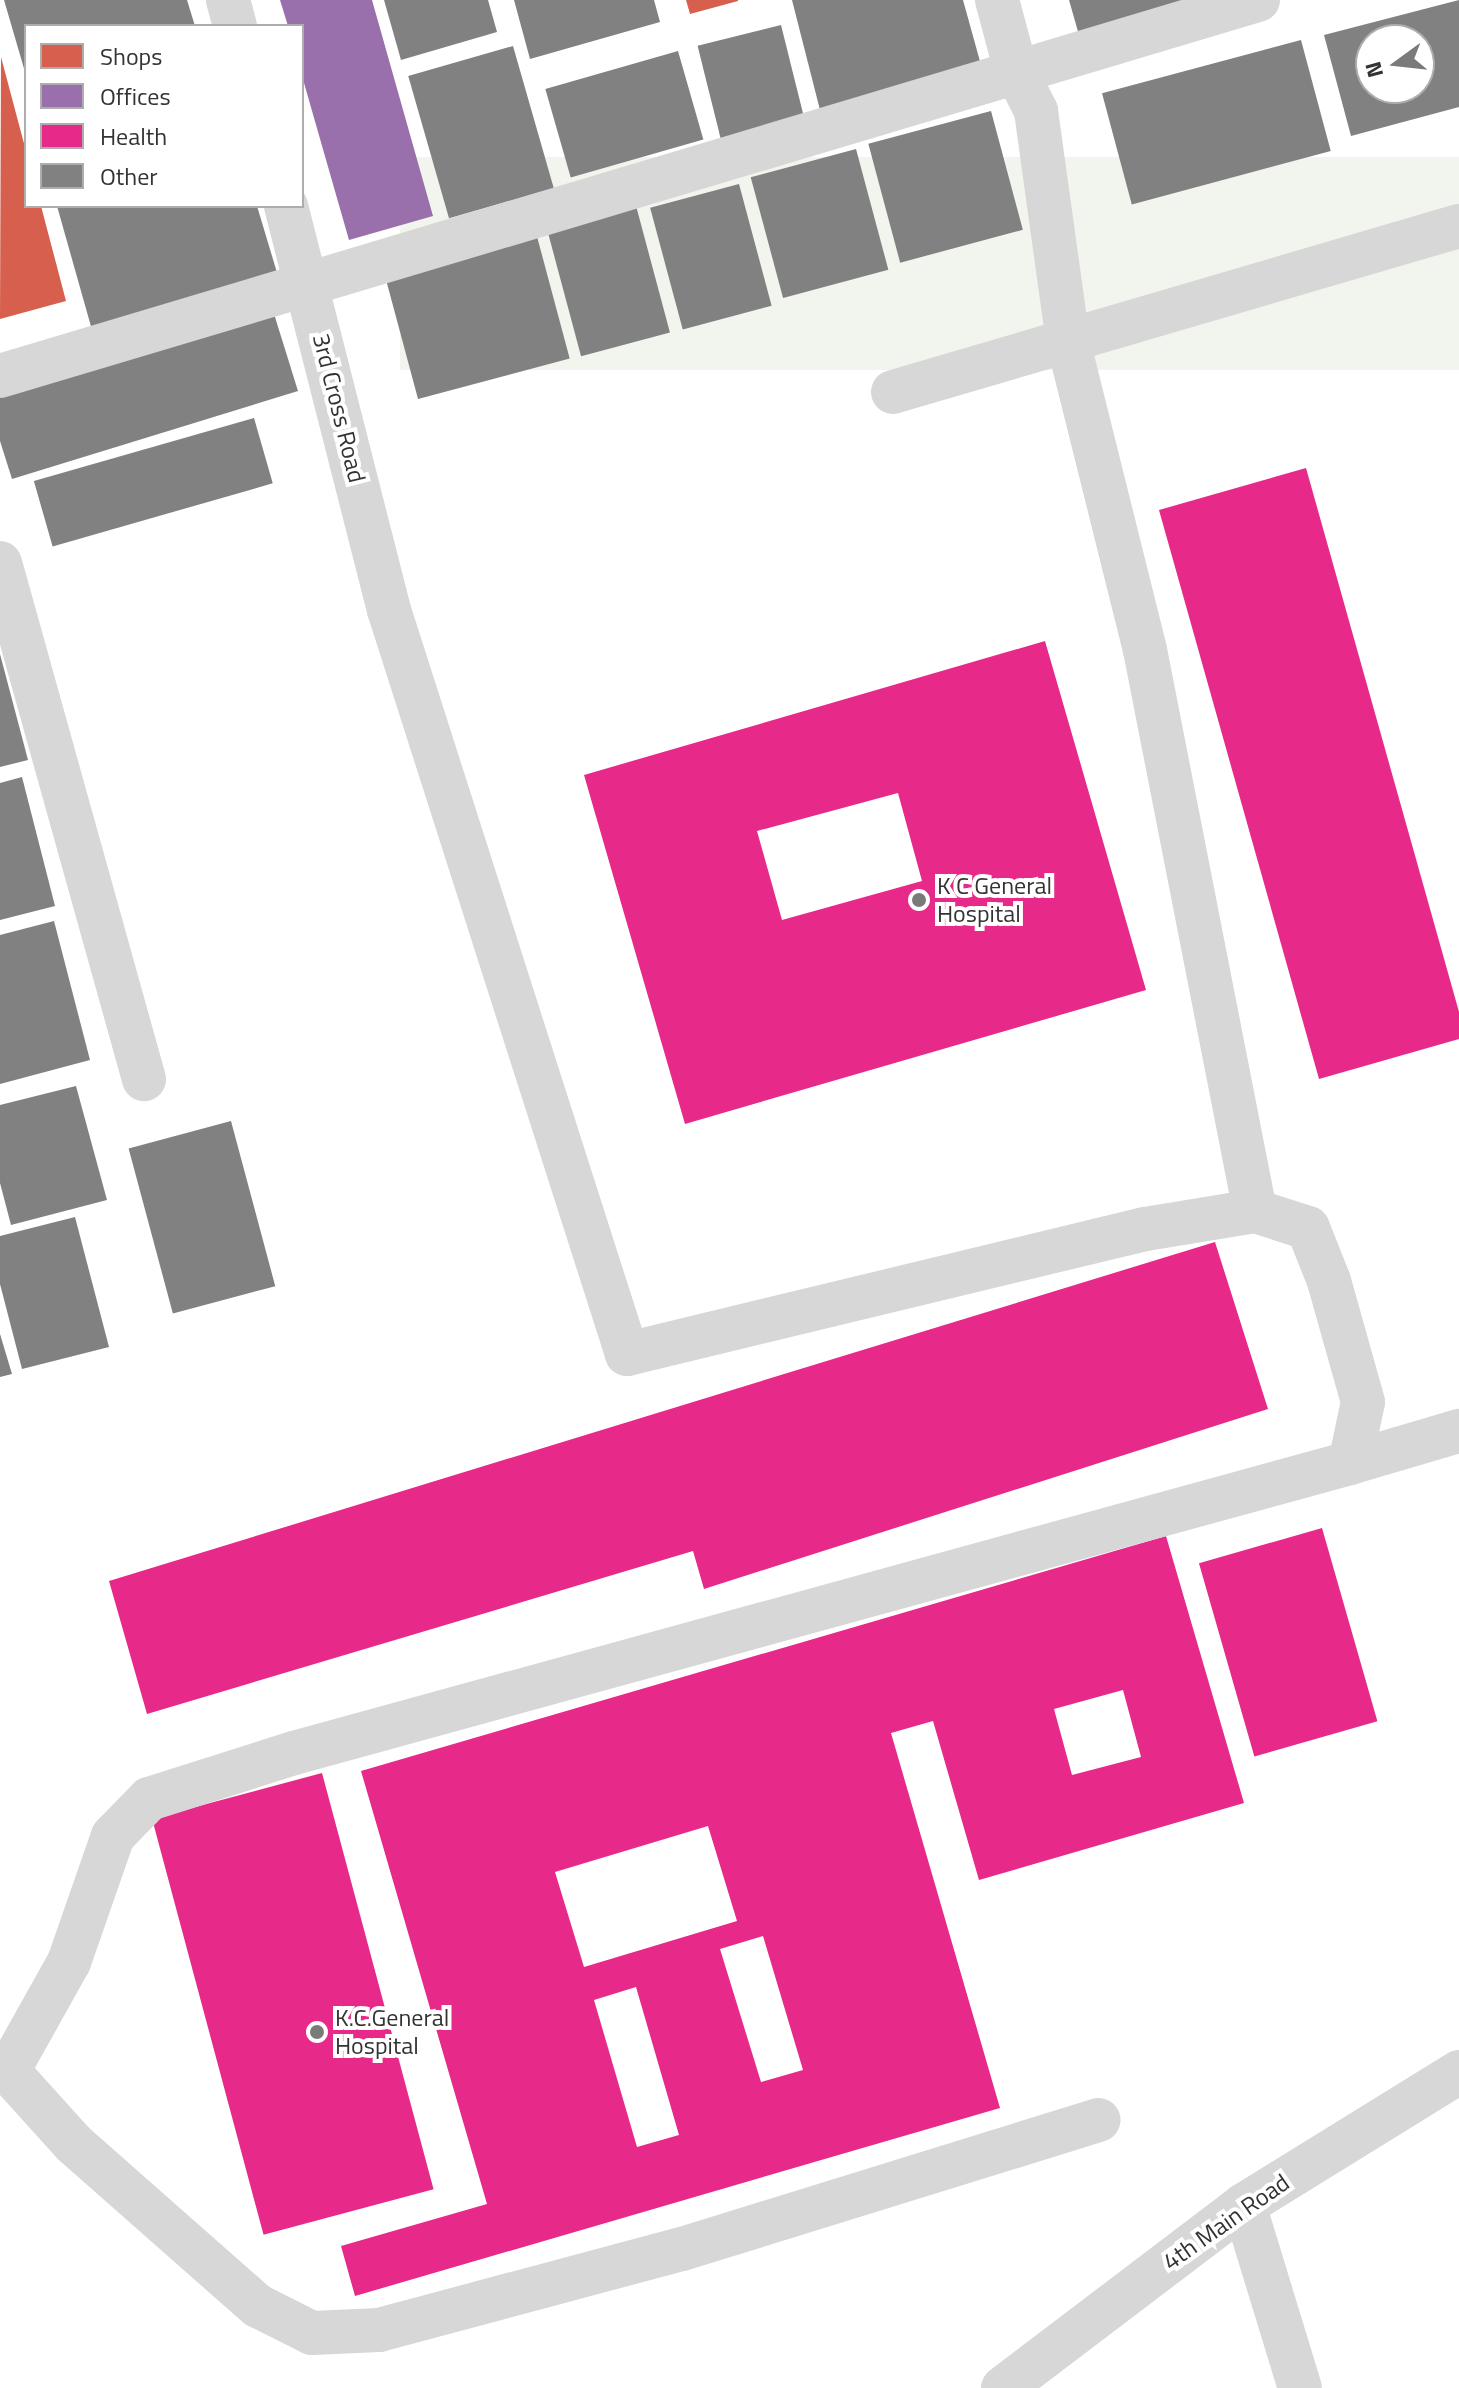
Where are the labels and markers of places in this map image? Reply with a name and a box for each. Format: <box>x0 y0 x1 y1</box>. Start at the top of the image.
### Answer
place label: K C General Hospital <box>937 872 1052 928</box>
marker: K C General Hospital <box>908 889 930 911</box>
place label: K.C.General Hospital <box>335 2004 449 2060</box>
marker: K.C.General Hospital <box>306 2021 328 2043</box>

